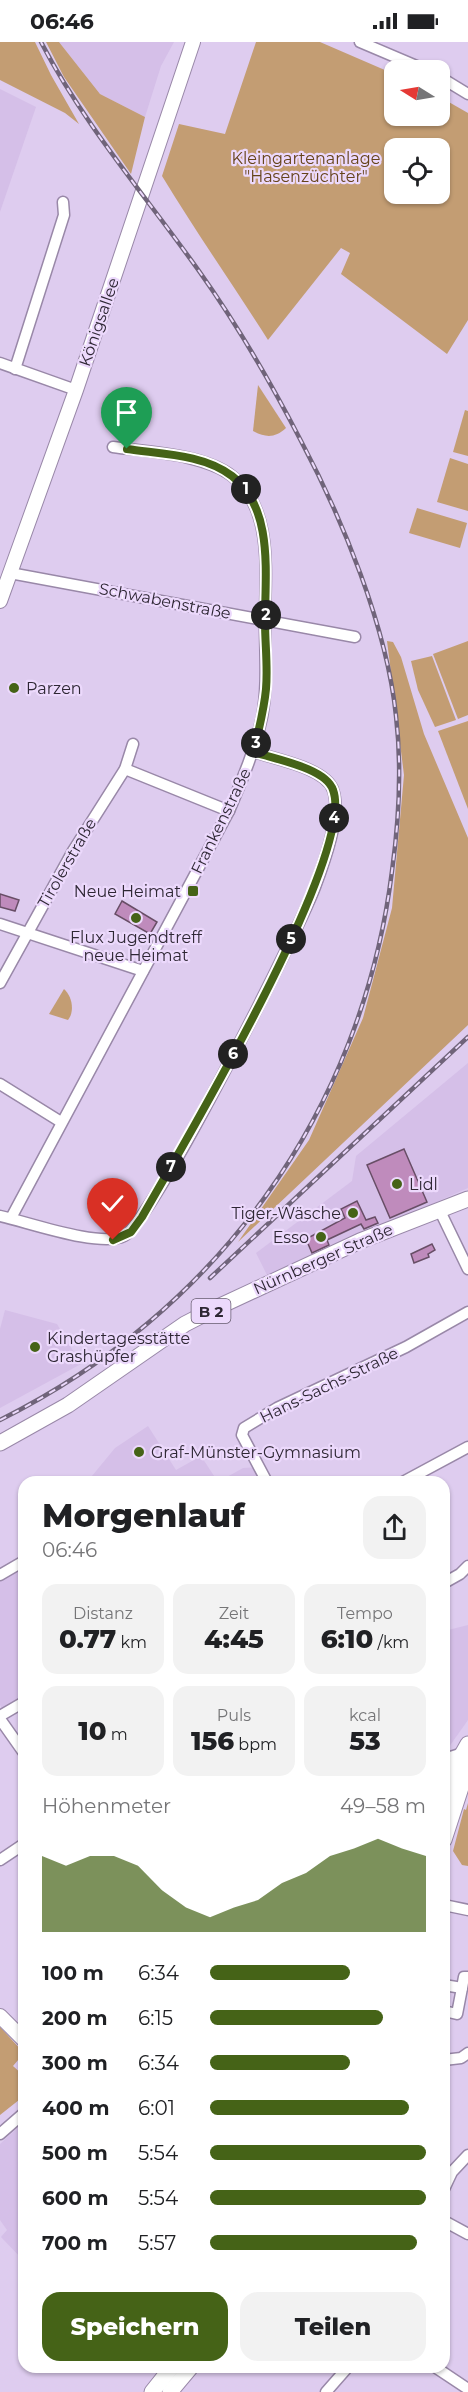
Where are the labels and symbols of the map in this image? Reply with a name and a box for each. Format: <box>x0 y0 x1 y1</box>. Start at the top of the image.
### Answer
north arrow <box>384 60 450 126</box>
park label: Kleingartenanlage "Hasenzüchter" <box>232 149 380 186</box>
street label: Königsallee <box>75 275 123 369</box>
pin <box>101 387 152 449</box>
pin: 1 <box>231 474 261 504</box>
street label: Schwabenstraße <box>98 579 232 623</box>
pin: 2 <box>251 600 281 630</box>
place label: Parzen <box>26 679 82 698</box>
marker: Parzen <box>7 681 21 695</box>
pin: 3 <box>241 728 271 758</box>
street label: Frankenstraße <box>187 765 255 877</box>
pin: 4 <box>319 803 349 833</box>
street label: Tirolerstraße <box>34 815 100 911</box>
place label: Neue Heimat <box>74 882 182 901</box>
marker: Neue Heimat <box>186 884 200 898</box>
marker: Flux Jugendtreff neue Heimat <box>129 911 143 925</box>
pin: 5 <box>276 924 306 954</box>
place label: Flux Jugendtreff neue Heimat <box>70 928 203 965</box>
pin: 6 <box>218 1039 248 1069</box>
pin: 7 <box>156 1152 186 1182</box>
place label: Lidl <box>409 1175 438 1194</box>
marker: Lidl <box>390 1177 404 1191</box>
pin <box>87 1178 138 1240</box>
place label: Tiger-Wäsche <box>231 1204 341 1223</box>
marker: Tiger-Wäsche <box>346 1206 360 1220</box>
street label: Nürnberger Straße <box>250 1220 396 1298</box>
place label: Esso <box>273 1228 309 1247</box>
marker: Esso <box>314 1230 328 1244</box>
road number: B 2 <box>192 1299 230 1323</box>
place label: Kindertagesstätte Grashüpfer <box>47 1329 190 1366</box>
marker: Kindertagesstätte Grashüpfer <box>28 1340 42 1354</box>
street label: Hans-Sachs-Straße <box>257 1343 401 1427</box>
place label: Graf-Münster-Gymnasium <box>151 1443 361 1462</box>
marker: Graf-Münster-Gymnasium <box>132 1445 146 1459</box>

